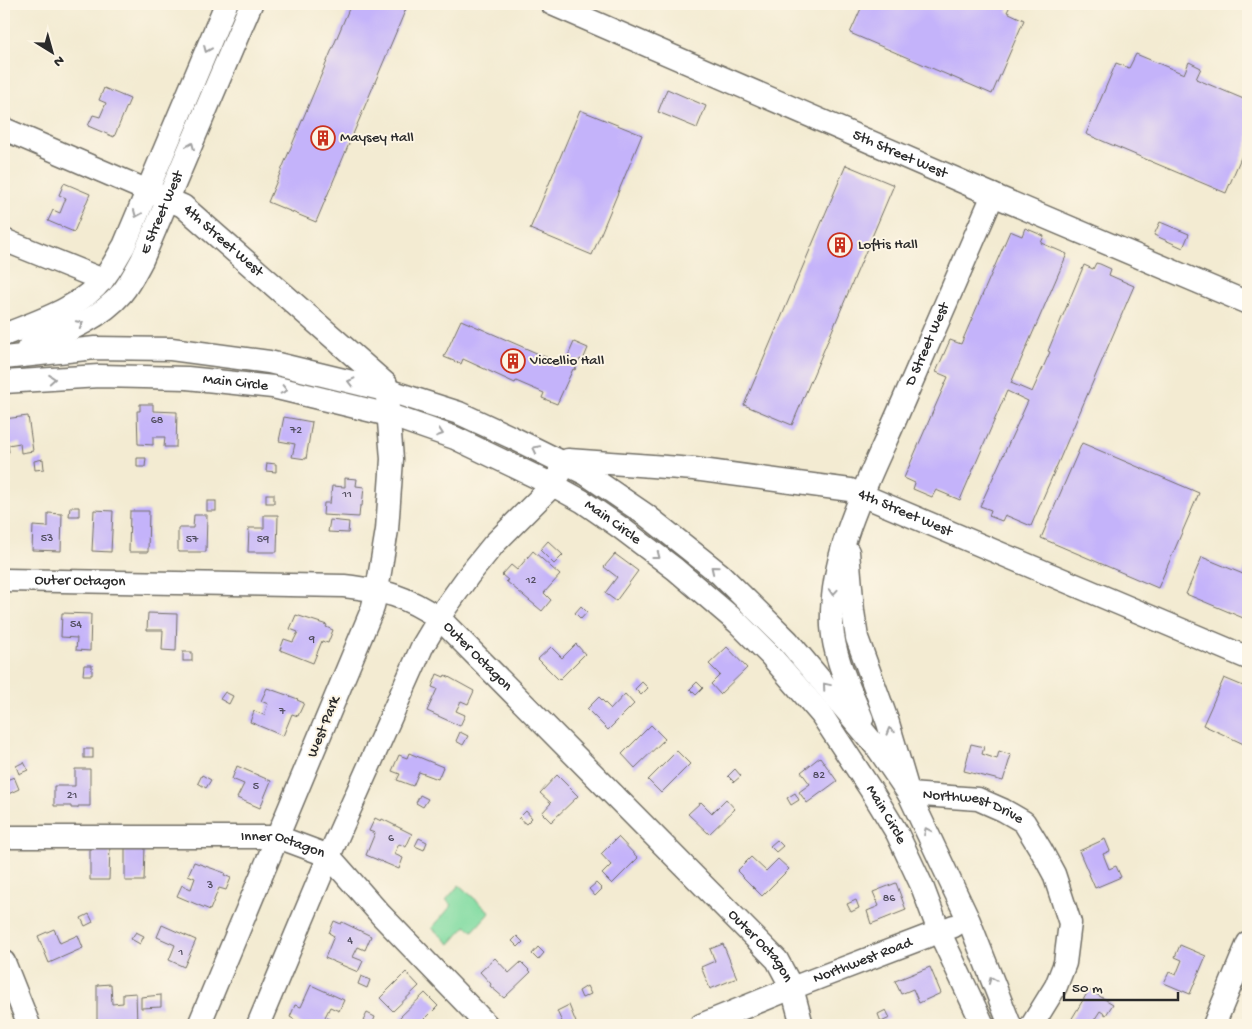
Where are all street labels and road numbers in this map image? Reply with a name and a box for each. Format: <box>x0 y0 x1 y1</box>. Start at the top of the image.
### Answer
street label: 5th Street West <box>850 126 952 184</box>
street label: E Street West <box>137 167 189 257</box>
street label: 4th Street West <box>179 201 268 282</box>
street label: D Street West <box>901 298 955 390</box>
street label: Main Circle <box>202 371 269 395</box>
street label: 4th Street West <box>855 485 957 542</box>
street label: Main Circle <box>581 496 645 549</box>
street label: Outer Octagon <box>34 572 126 591</box>
street label: Outer Octagon <box>439 618 516 695</box>
street label: West Park <box>304 693 345 760</box>
street label: Main Circle <box>861 782 910 847</box>
street label: Northwest Drive <box>922 786 1027 829</box>
street label: Inner Octagon <box>241 828 327 863</box>
street label: Outer Octagon <box>724 906 796 986</box>
street label: Northwest Road <box>811 933 916 988</box>

